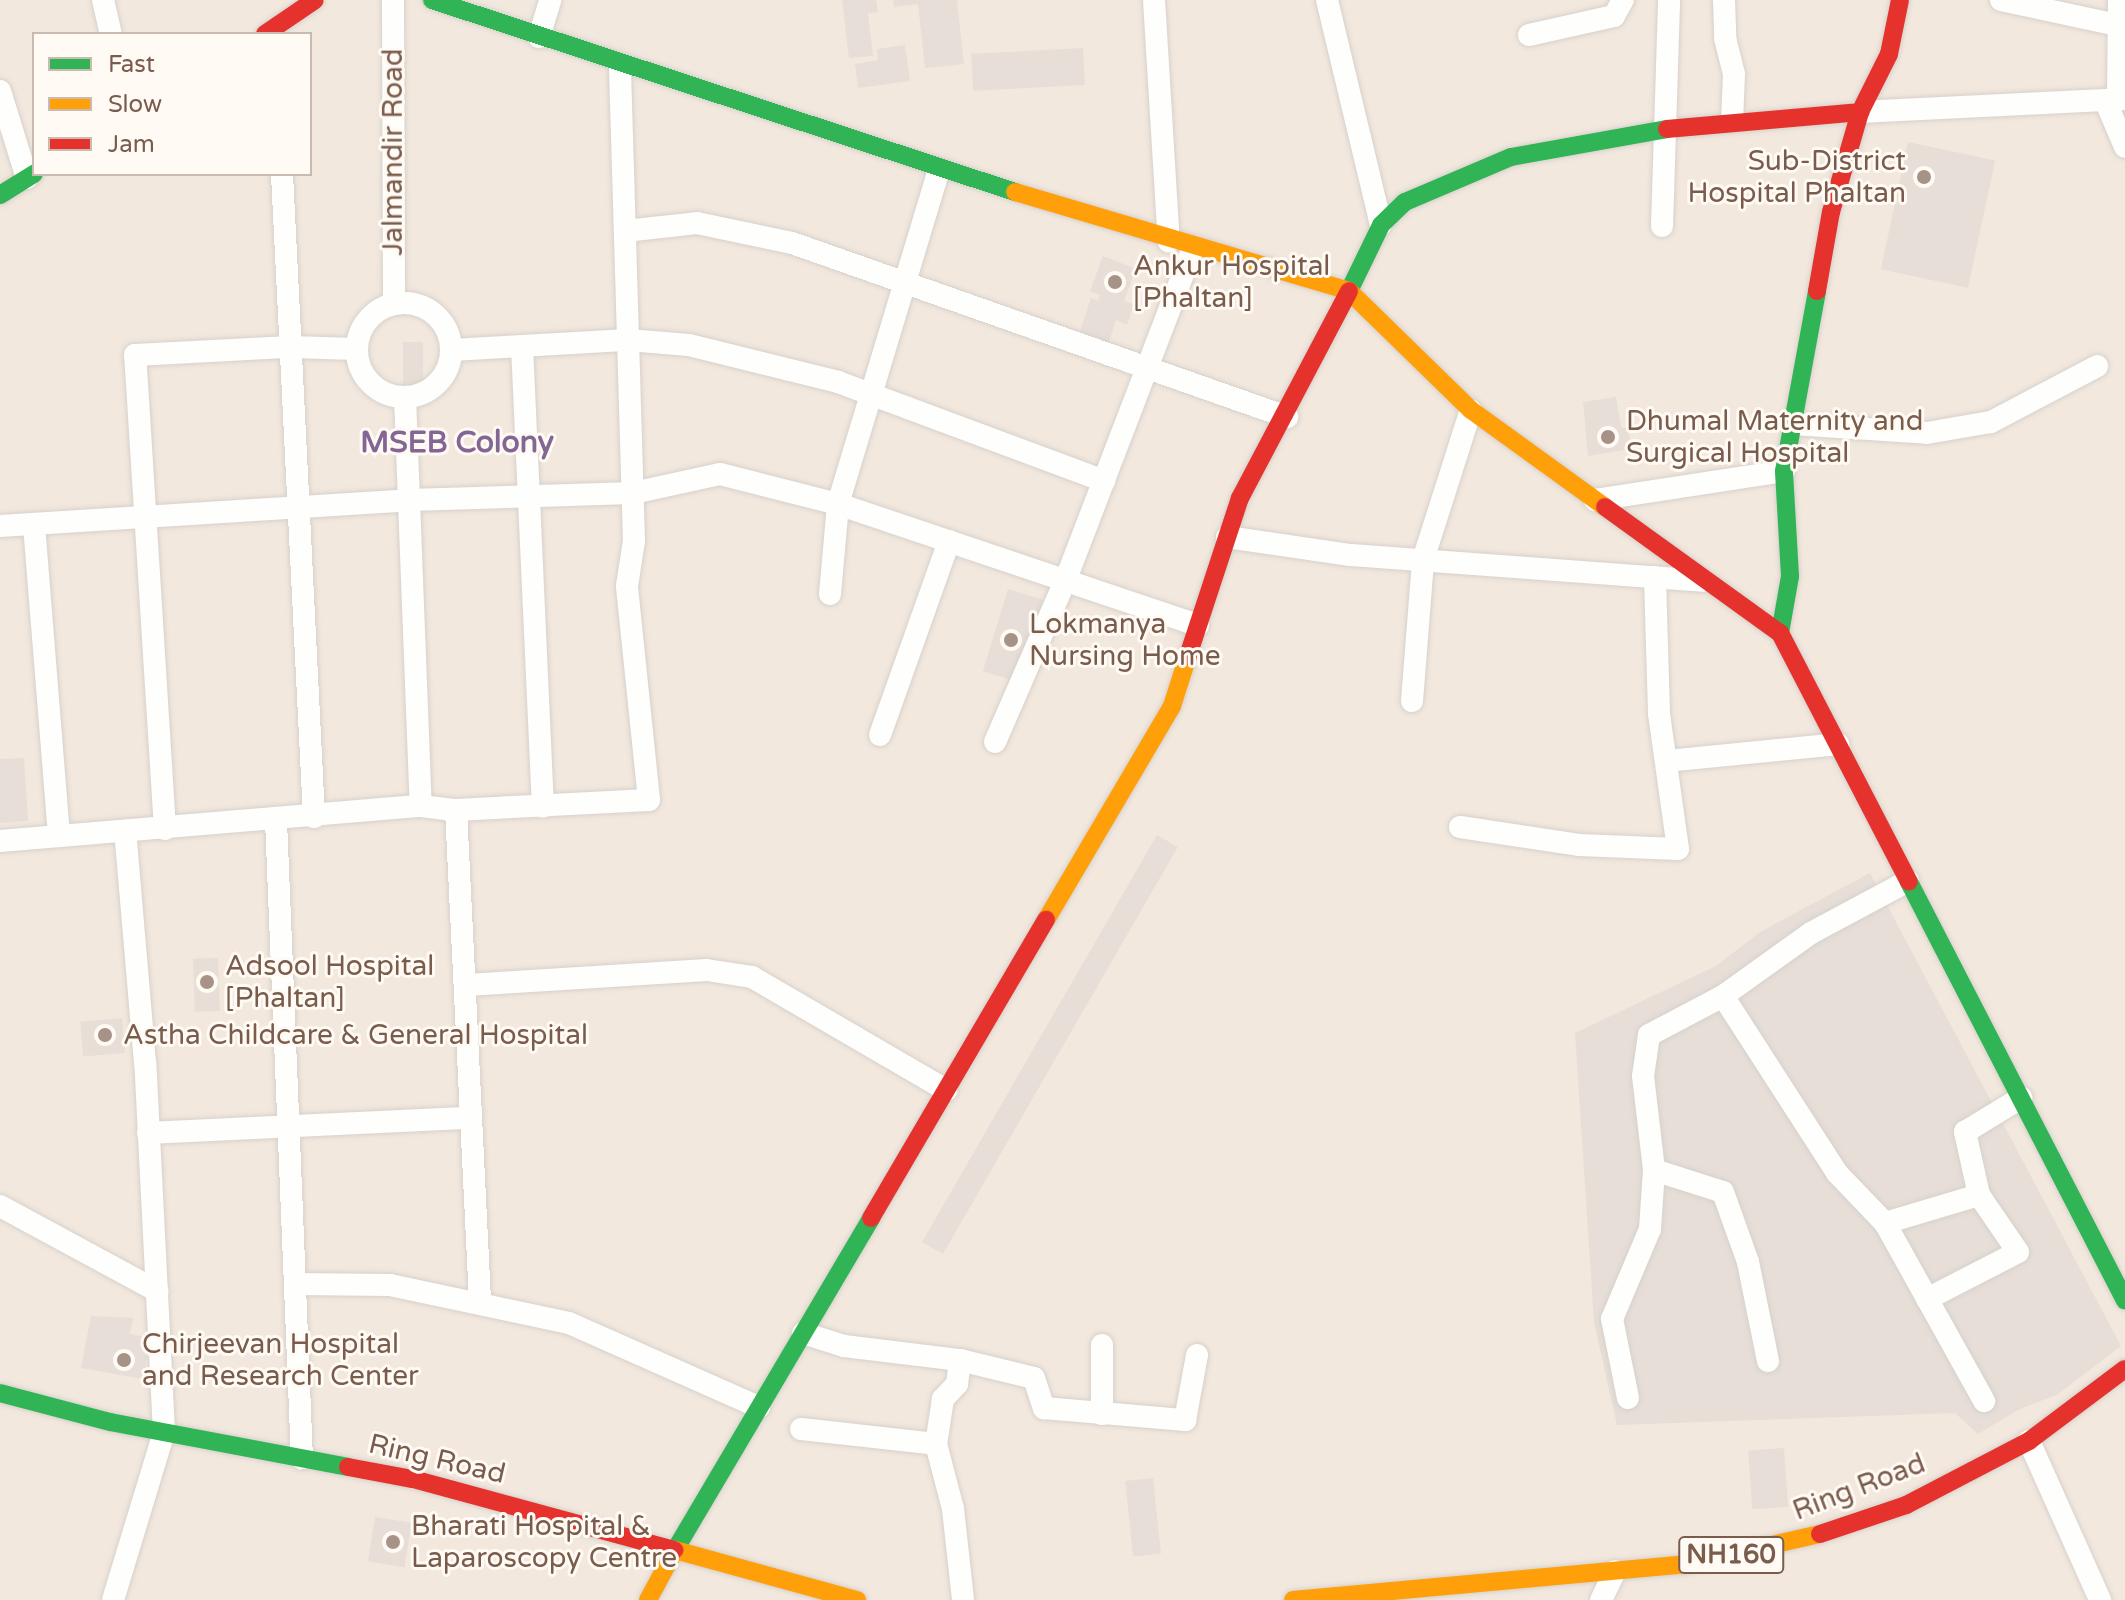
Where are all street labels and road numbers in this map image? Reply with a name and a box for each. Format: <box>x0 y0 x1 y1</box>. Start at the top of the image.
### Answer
street label: Jalmandir Road <box>376 48 410 256</box>
street label: Ring Road <box>365 1427 509 1491</box>
street label: Ring Road <box>1788 1446 1930 1528</box>
road number: NH160 <box>1677 1533 1785 1577</box>

